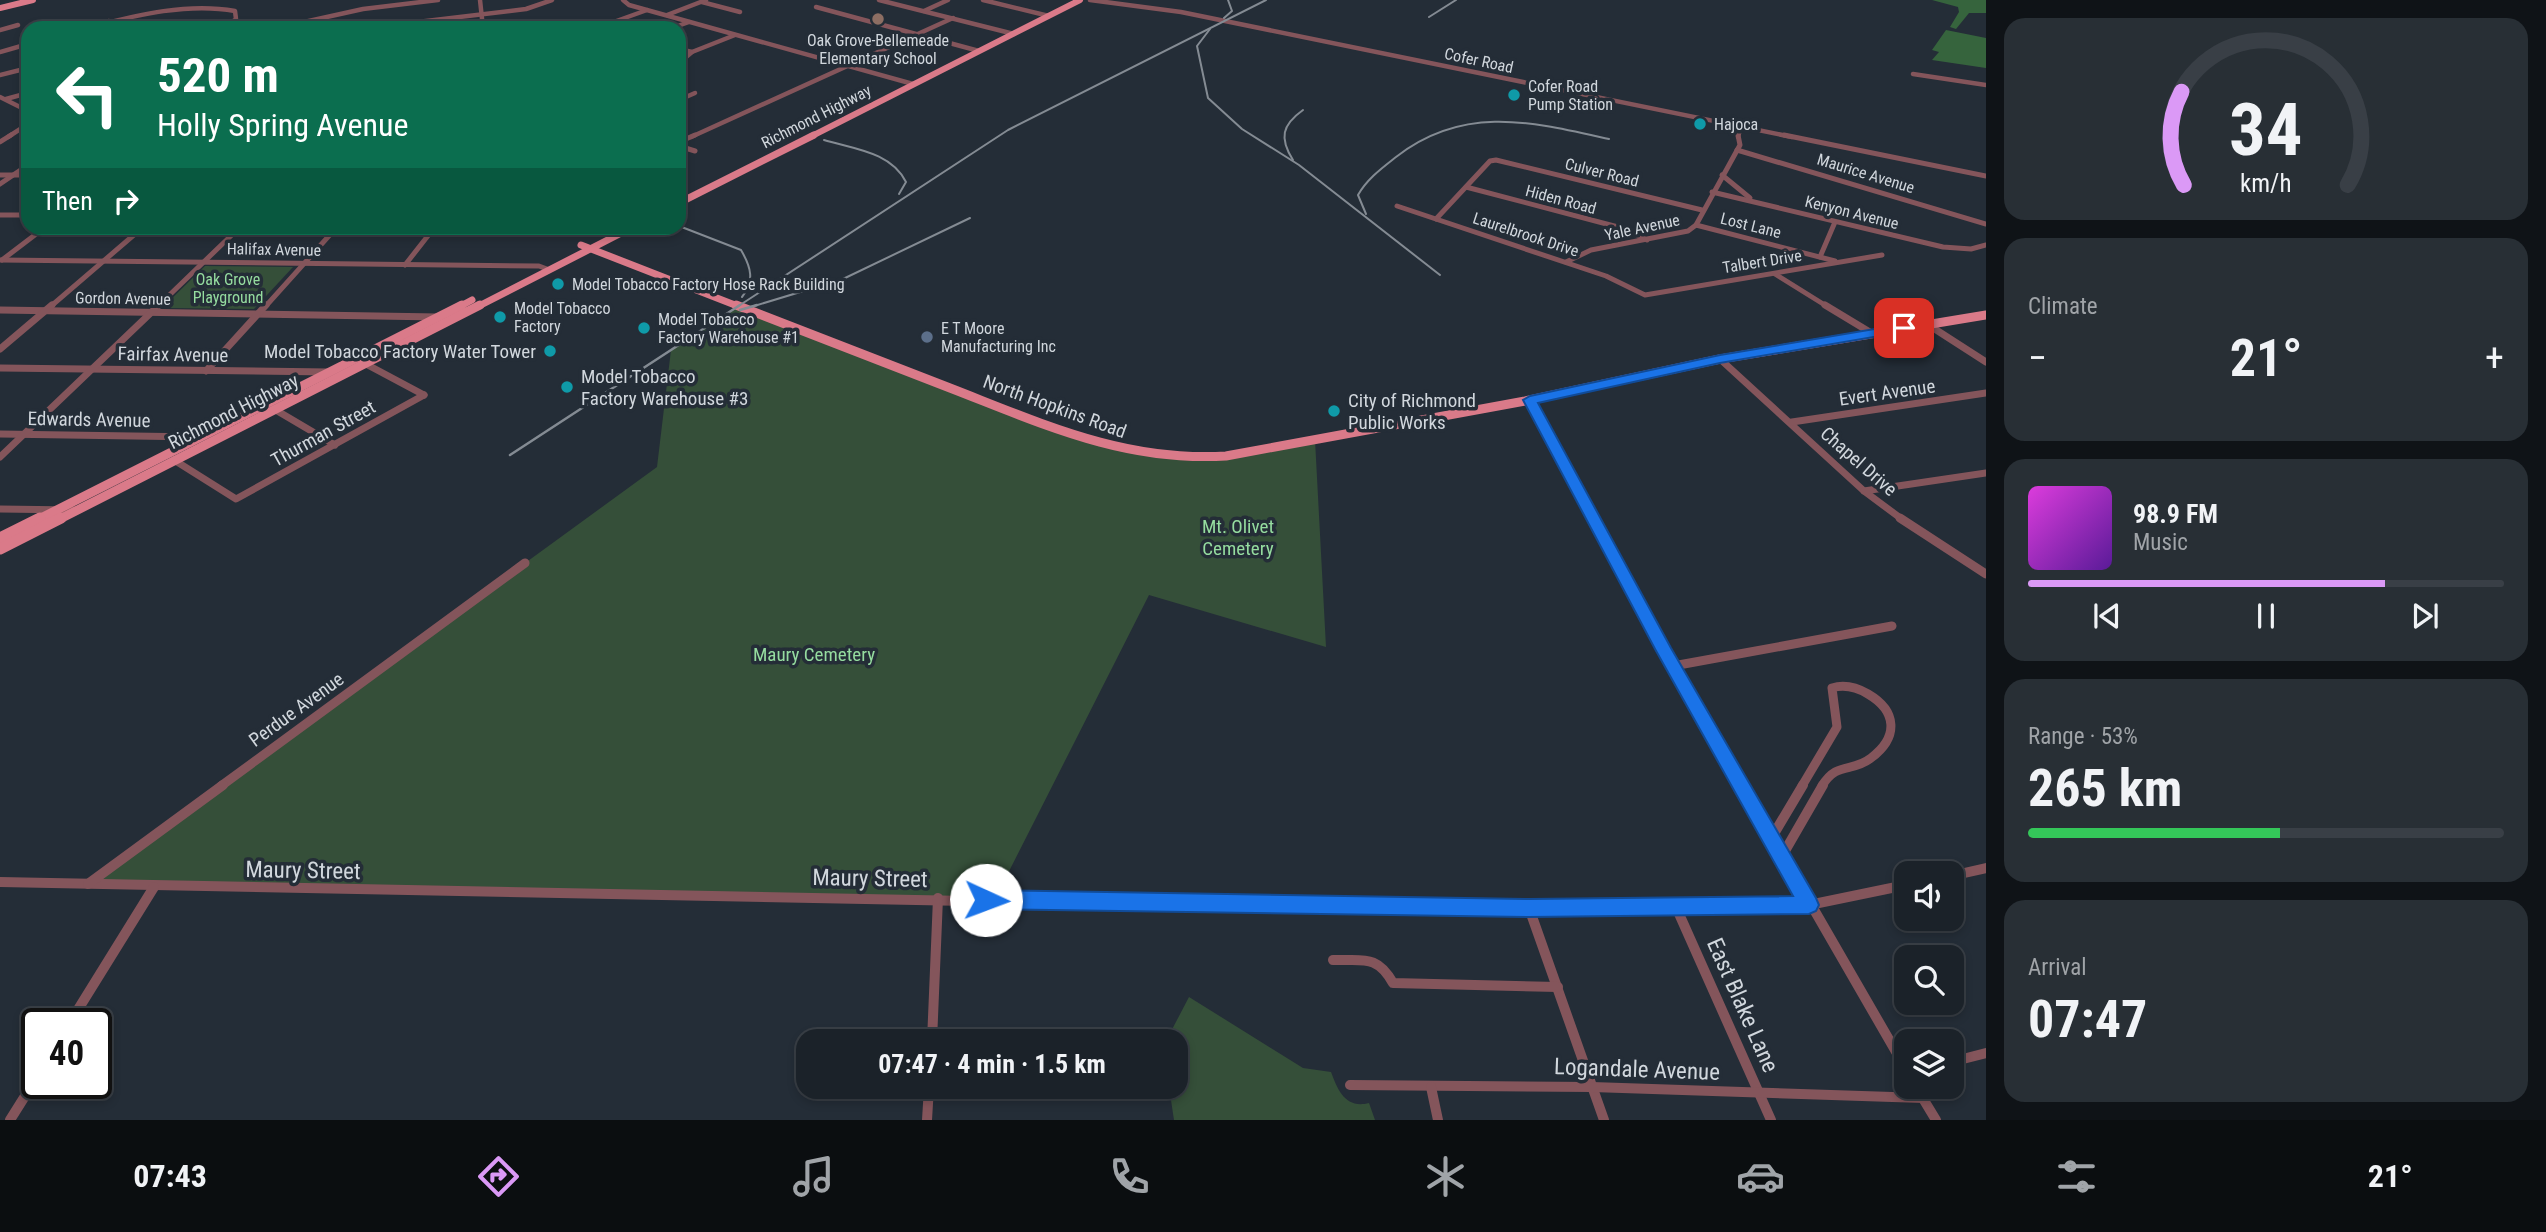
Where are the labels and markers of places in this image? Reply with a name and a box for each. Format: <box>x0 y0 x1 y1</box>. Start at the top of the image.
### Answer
marker: Oak Grove-Bellemeade Elementary School <box>870 11 886 27</box>
place label: Oak Grove-Bellemeade Elementary School <box>807 31 949 68</box>
place label: Cofer Road Pump Station <box>1528 77 1613 114</box>
marker: Cofer Road Pump Station <box>1506 87 1522 103</box>
place label: Hajoca <box>1714 115 1758 134</box>
marker: Hajoca <box>1692 116 1708 132</box>
place label: Model Tobacco Factory Hose Rack Building <box>572 275 845 294</box>
marker: Model Tobacco Factory Hose Rack Building <box>550 276 566 292</box>
pin <box>1874 298 1934 358</box>
place label: Model Tobacco Factory <box>514 299 611 336</box>
marker: Model Tobacco Factory <box>492 309 508 325</box>
place label: Model Tobacco Factory Warehouse #1 <box>658 310 799 347</box>
place label: E T Moore Manufacturing Inc <box>941 319 1056 356</box>
marker: Model Tobacco Factory Warehouse #1 <box>636 320 652 336</box>
marker: E T Moore Manufacturing Inc <box>919 329 935 345</box>
place label: Model Tobacco Factory Water Tower <box>264 340 536 363</box>
marker: Model Tobacco Factory Water Tower <box>542 343 558 359</box>
place label: Model Tobacco Factory Warehouse #3 <box>581 365 748 410</box>
marker: Model Tobacco Factory Warehouse #3 <box>559 379 575 395</box>
place label: City of Richmond Public Works <box>1348 389 1476 434</box>
marker: City of Richmond Public Works <box>1326 403 1342 419</box>

